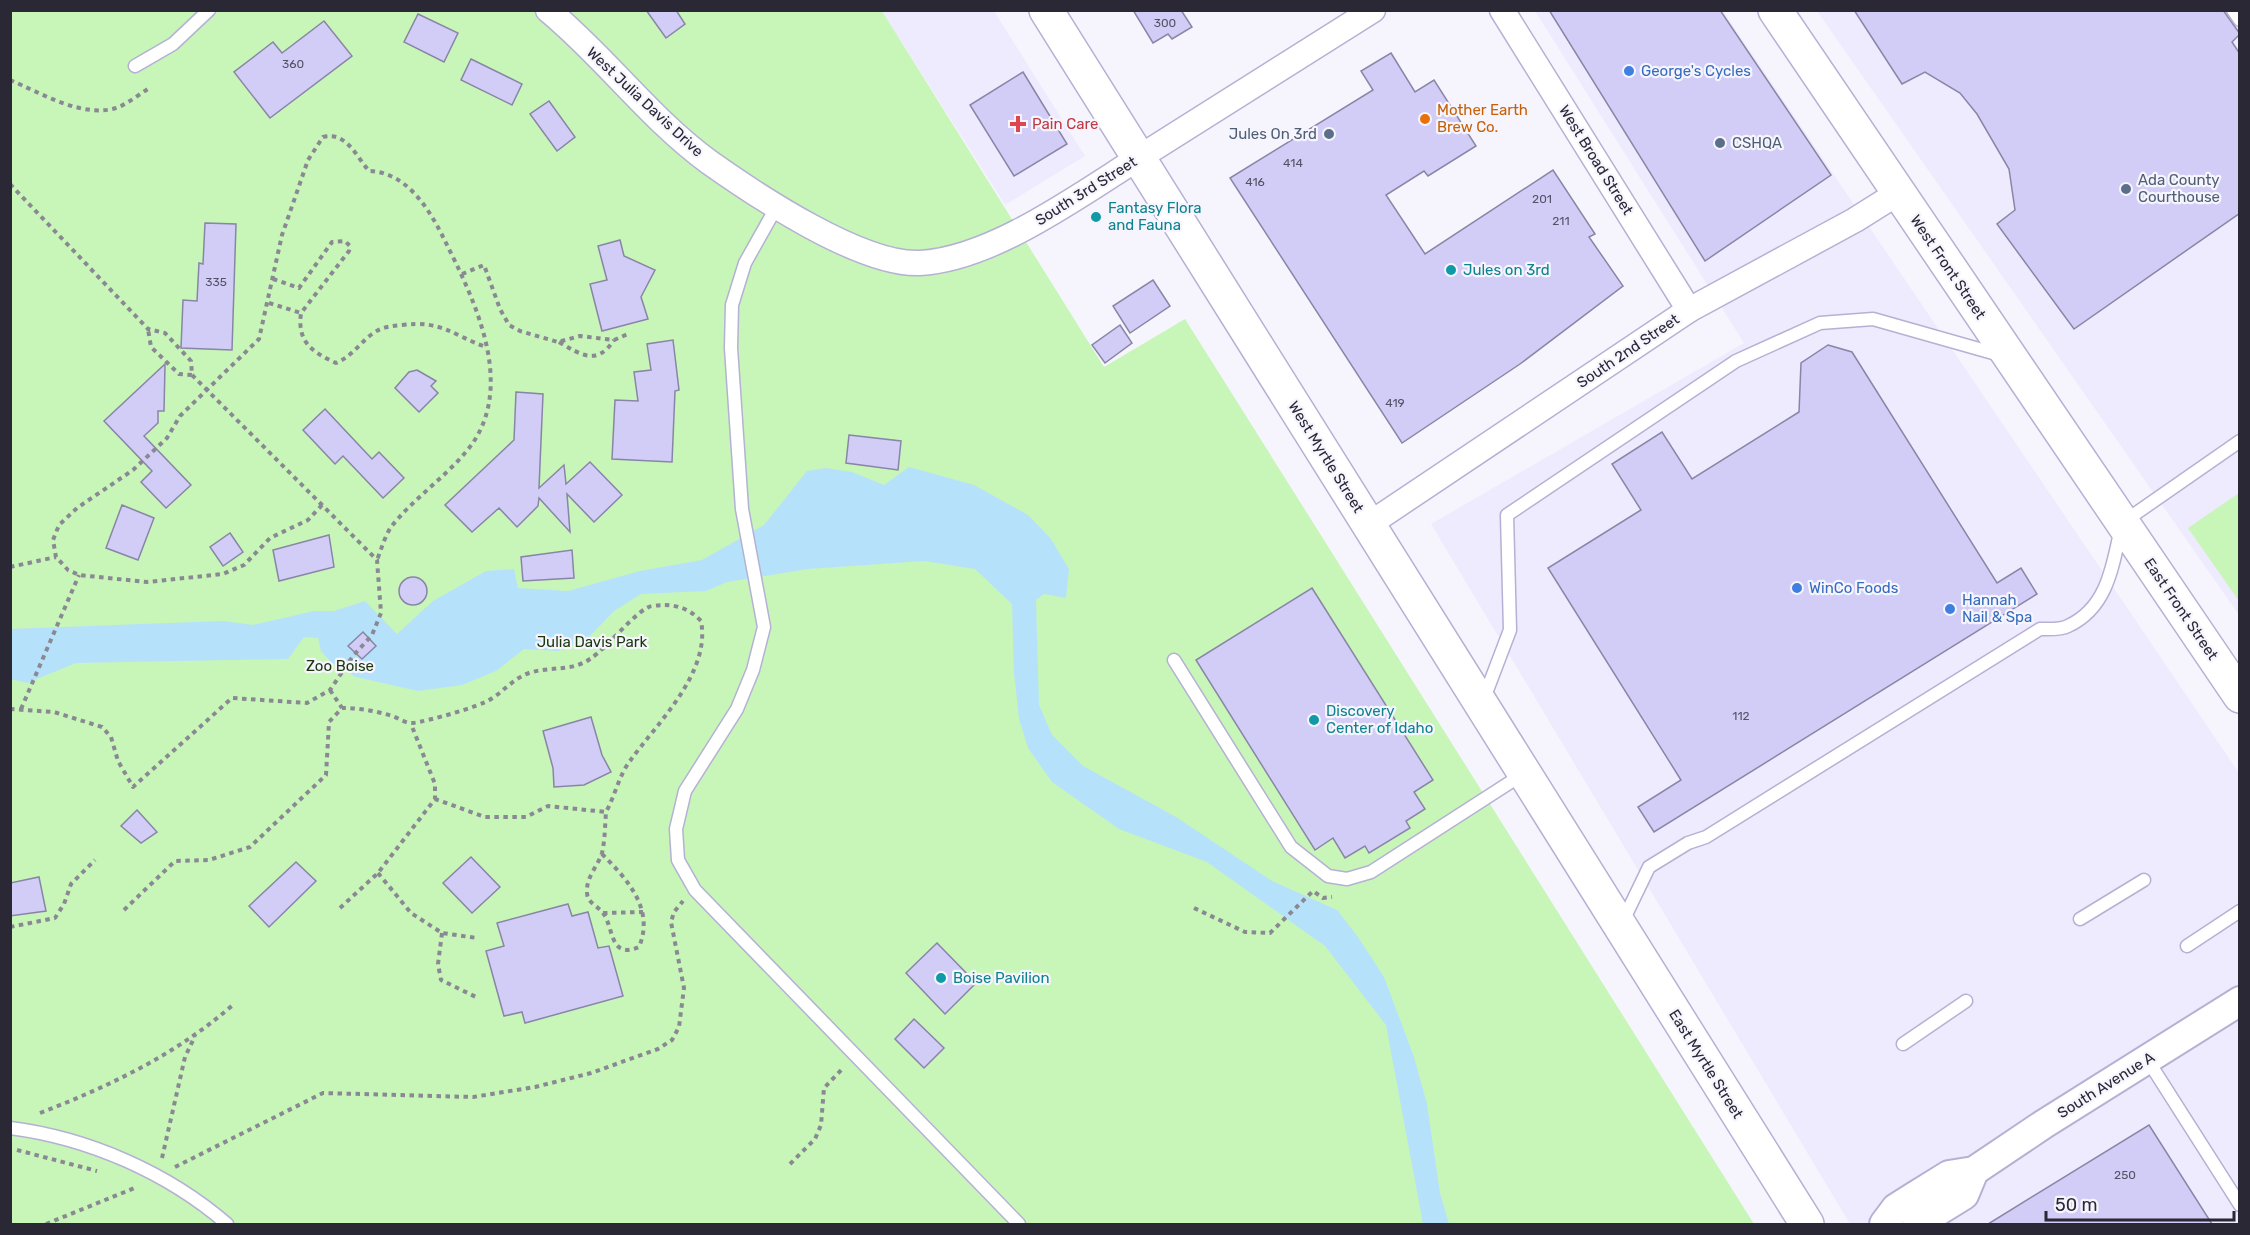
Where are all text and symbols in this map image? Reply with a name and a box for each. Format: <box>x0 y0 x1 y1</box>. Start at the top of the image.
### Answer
house number: 300 <box>1154 16 1176 30</box>
street label: West Julia Davis Drive <box>583 43 707 161</box>
house number: 360 <box>282 57 304 71</box>
place label: George's Cycles <box>1641 62 1751 80</box>
marker: George's Cycles <box>1622 64 1636 78</box>
place label: Mother Earth Brew Co. <box>1437 101 1528 136</box>
street label: West Broad Street <box>1555 102 1637 218</box>
marker: Mother Earth Brew Co. <box>1418 112 1432 126</box>
marker: Pain Care <box>1009 115 1027 133</box>
place label: Pain Care <box>1032 115 1098 133</box>
place label: Jules On 3rd <box>1229 125 1317 143</box>
marker: Jules On 3rd <box>1322 127 1336 141</box>
place label: CSHQA <box>1732 134 1782 152</box>
marker: CSHQA <box>1713 136 1727 150</box>
street label: South 3rd Street <box>1032 153 1140 229</box>
house number: 414 <box>1283 156 1303 170</box>
place label: Ada County Courthouse <box>2138 171 2220 206</box>
house number: 416 <box>1245 175 1265 189</box>
marker: Ada County Courthouse <box>2119 182 2133 196</box>
house number: 201 <box>1532 192 1552 206</box>
place label: Fantasy Flora and Fauna <box>1108 199 1202 234</box>
marker: Fantasy Flora and Fauna <box>1089 210 1103 224</box>
street label: West Front Street <box>1906 211 1990 323</box>
house number: 211 <box>1552 214 1570 228</box>
place label: Jules on 3rd <box>1463 261 1550 279</box>
marker: Jules on 3rd <box>1444 263 1458 277</box>
house number: 335 <box>205 275 227 289</box>
street label: South 2nd Street <box>1573 310 1683 392</box>
house number: 419 <box>1385 396 1405 410</box>
street label: West Myrtle Street <box>1284 398 1368 516</box>
street label: East Front Street <box>2140 555 2222 664</box>
place label: WinCo Foods <box>1809 579 1899 597</box>
marker: WinCo Foods <box>1790 581 1804 595</box>
place label: Hannah Nail & Spa <box>1962 591 2032 626</box>
marker: Hannah Nail & Spa <box>1943 602 1957 616</box>
park label: Julia Davis Park <box>537 633 648 651</box>
park label: Zoo Boise <box>306 657 374 675</box>
place label: Discovery Center of Idaho <box>1326 702 1433 737</box>
house number: 112 <box>1732 709 1750 723</box>
marker: Discovery Center of Idaho <box>1307 713 1321 727</box>
place label: Boise Pavilion <box>953 969 1050 987</box>
marker: Boise Pavilion <box>934 971 948 985</box>
street label: East Myrtle Street <box>1665 1006 1747 1122</box>
street label: South Avenue A <box>2054 1048 2158 1122</box>
house number: 250 <box>2114 1168 2136 1182</box>
scale bar <box>2046 1184 2234 1222</box>
text: 50 m <box>2055 1194 2098 1216</box>

